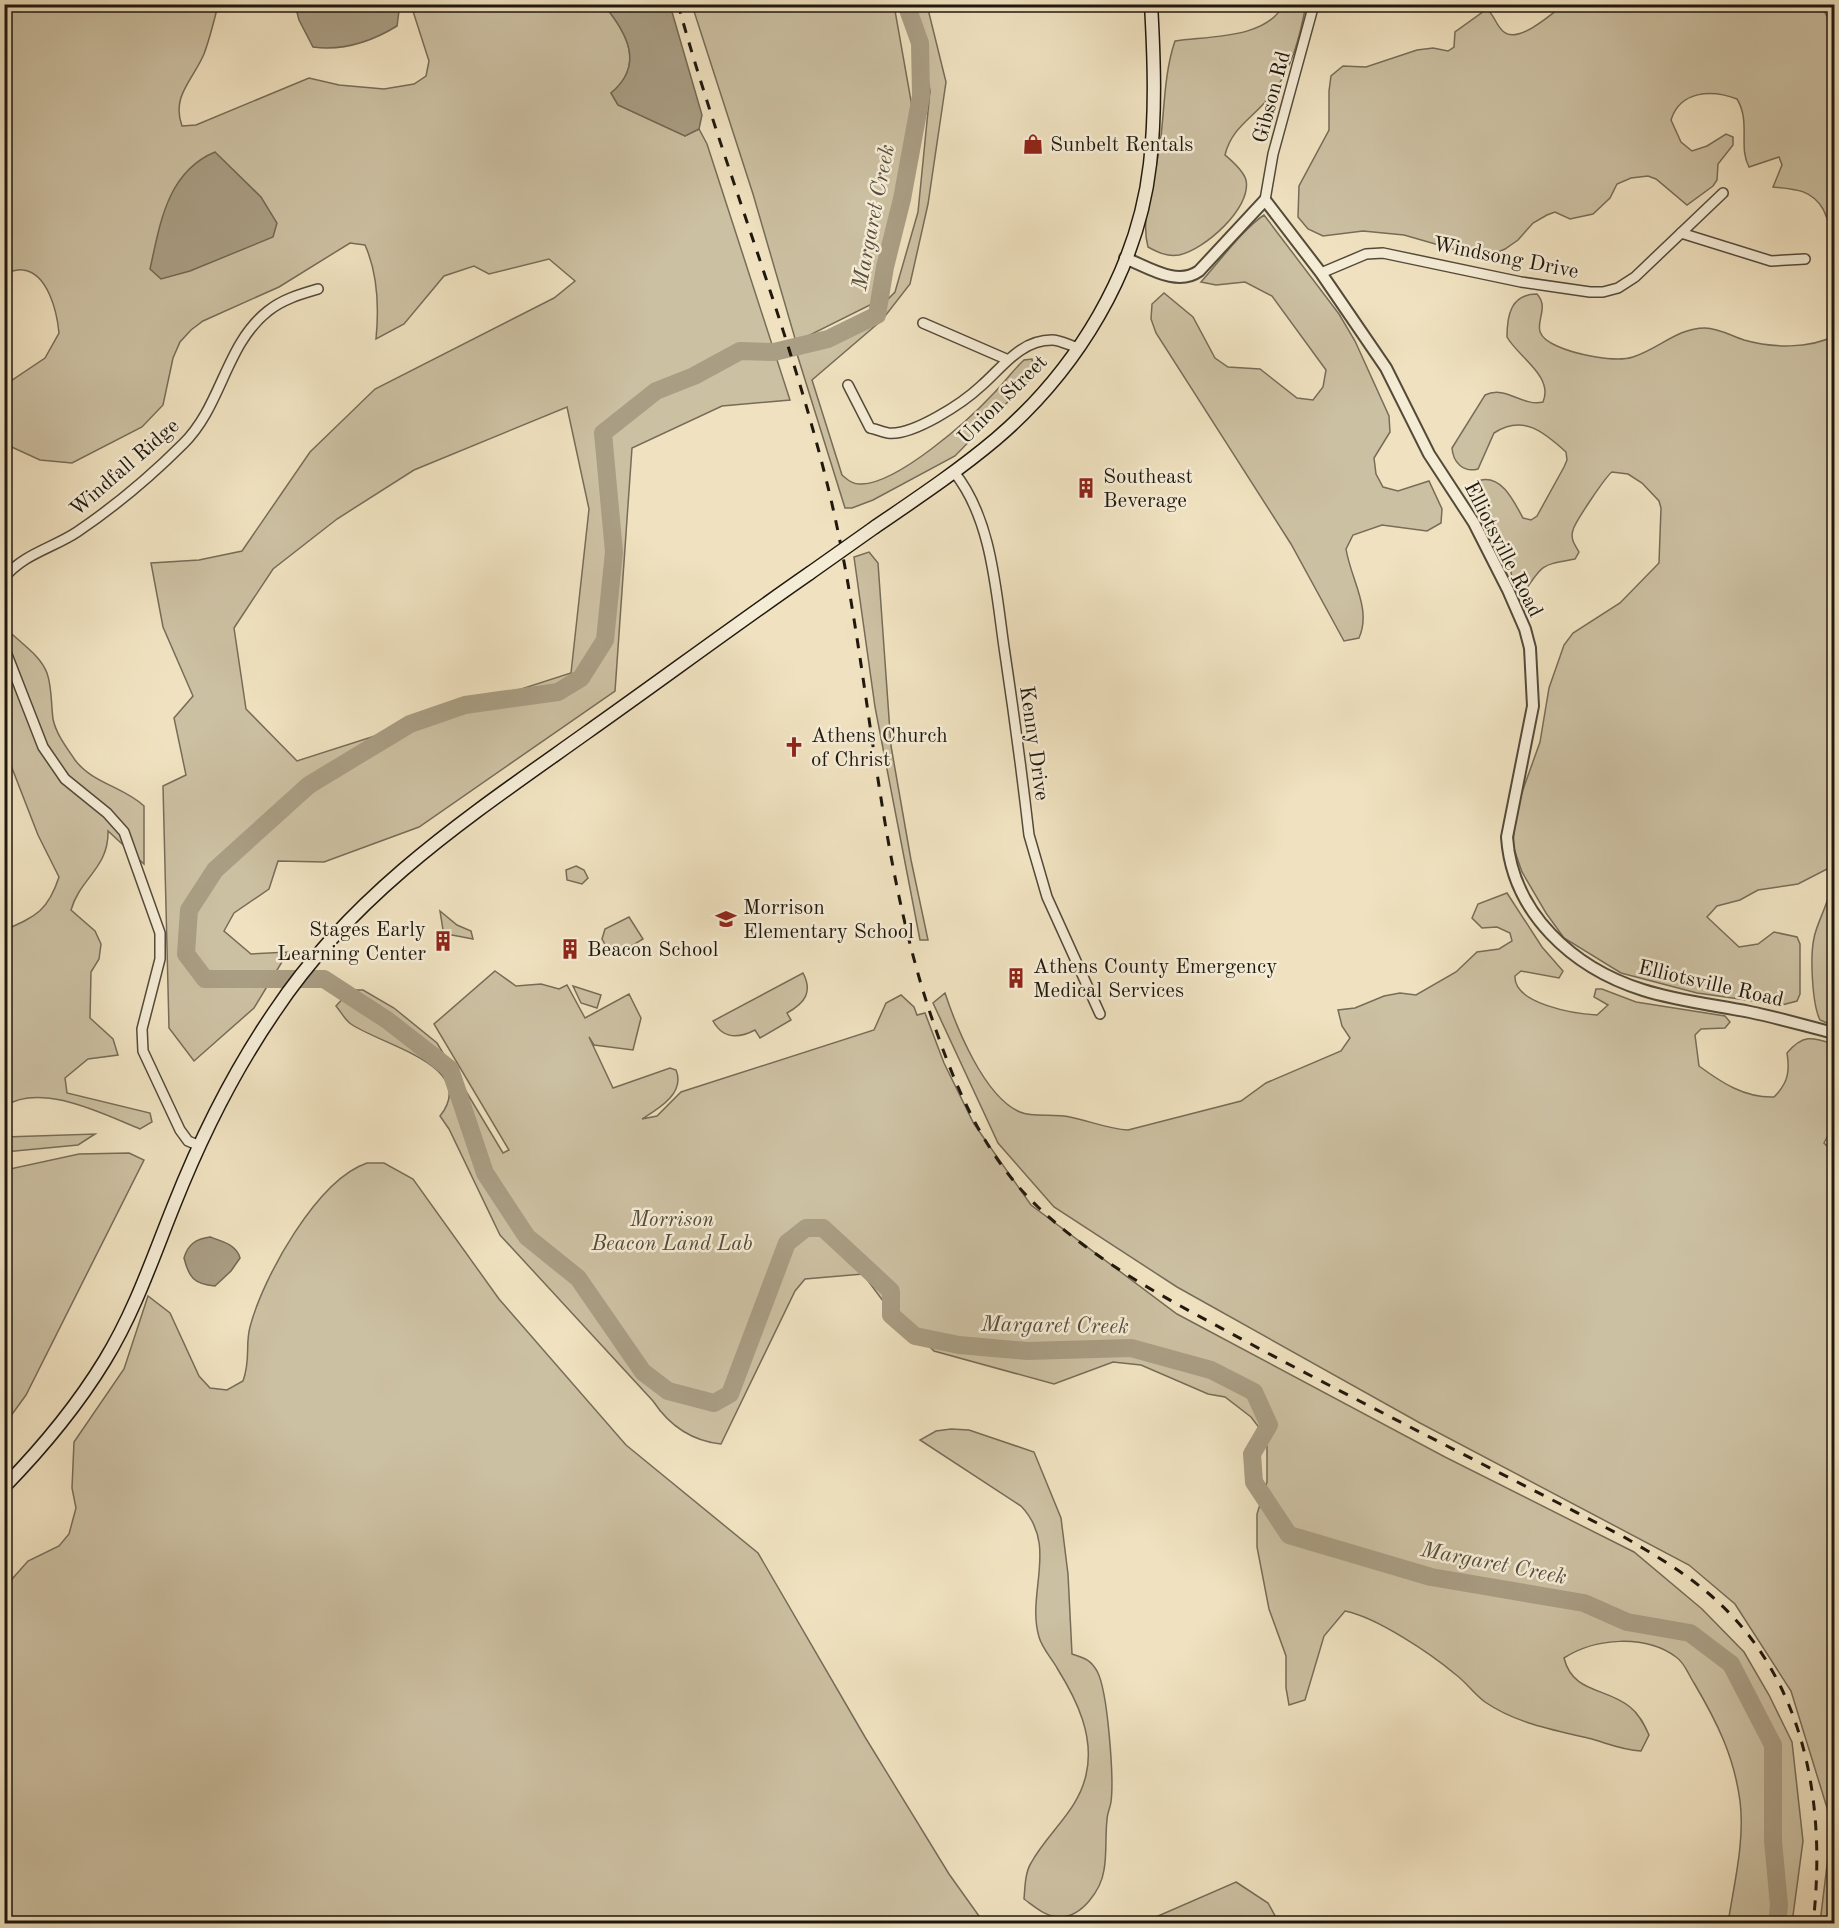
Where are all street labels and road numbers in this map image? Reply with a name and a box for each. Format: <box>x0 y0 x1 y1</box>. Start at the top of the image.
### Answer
street label: Gibson Rd <box>1250 49 1295 146</box>
street label: Windsong Drive <box>1431 234 1580 283</box>
street label: Union Street <box>954 351 1052 449</box>
street label: Windfall Ridge <box>67 415 183 521</box>
street label: Elliotsville Road <box>1460 479 1546 621</box>
street label: Kenny Drive <box>1015 684 1052 802</box>
street label: Elliotsville Road <box>1636 957 1786 1011</box>

